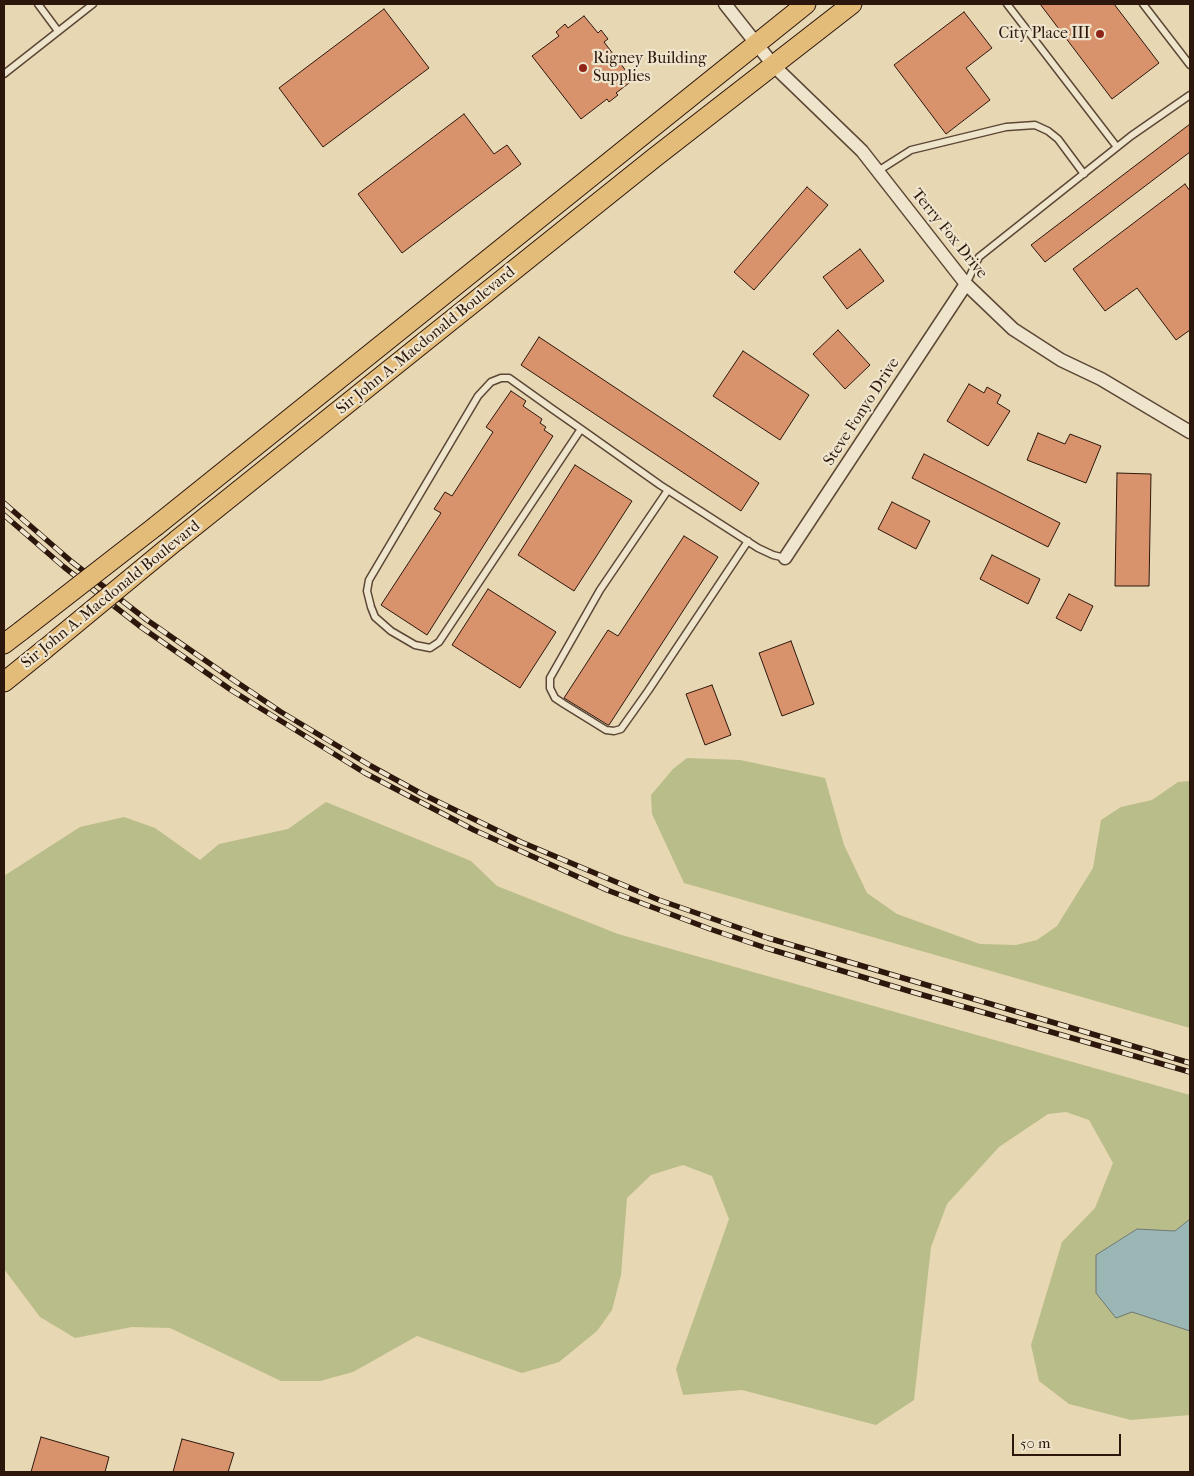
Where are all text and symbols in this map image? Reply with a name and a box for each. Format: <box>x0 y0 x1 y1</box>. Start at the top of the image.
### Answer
place label: City Place III <box>998 24 1090 44</box>
marker: City Place III <box>1094 28 1106 40</box>
place label: Rigney Building Supplies <box>593 49 707 87</box>
marker: Rigney Building Supplies <box>577 62 589 74</box>
street label: Terry Fox Drive <box>907 185 991 283</box>
street label: Sir John A. Macdonald Boulevard <box>333 263 519 419</box>
street label: Steve Fonyo Drive <box>820 354 904 470</box>
street label: Sir John A. Macdonald Boulevard <box>18 517 204 673</box>
scale bar <box>1014 1424 1123 1456</box>
text: 50 m <box>1020 1434 1050 1452</box>

